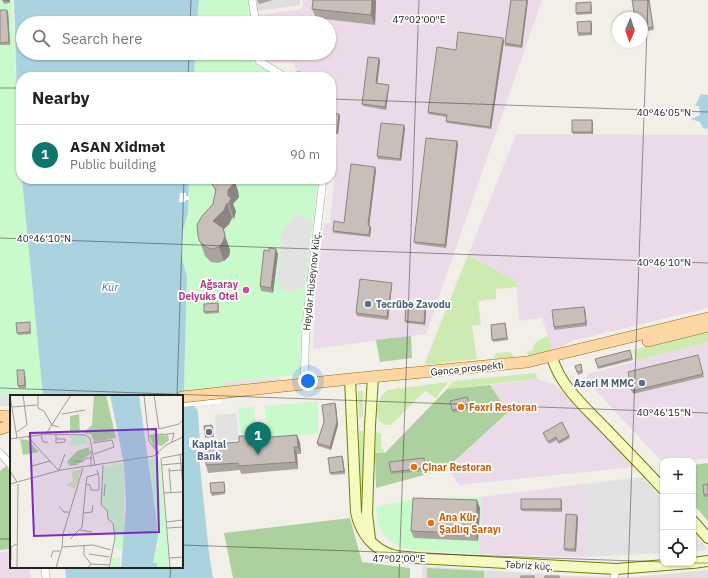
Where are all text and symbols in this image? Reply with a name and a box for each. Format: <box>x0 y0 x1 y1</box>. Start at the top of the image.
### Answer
north arrow <box>612 12 648 48</box>
text: 47°02'00"E <box>392 13 446 26</box>
search box <box>16 16 336 60</box>
icon: search <box>30 27 52 49</box>
text: Search here <box>62 29 142 48</box>
text: Nearby <box>32 87 90 109</box>
text: 40°46'05"N <box>637 106 691 119</box>
text: ASAN Xidmət <box>70 137 165 156</box>
text: 1 <box>41 146 49 163</box>
text: 90 m <box>290 146 320 163</box>
text: Public building <box>70 156 156 173</box>
street label: Heydər Hüseynov küç. <box>300 231 323 331</box>
text: 40°46'10"N <box>17 232 71 245</box>
text: 40°46'10"N <box>637 256 691 269</box>
place label: Ağsaray Delyuks Otel <box>178 278 239 303</box>
water label: Kür <box>102 280 119 294</box>
marker: Ağsaray Delyuks Otel <box>241 285 251 295</box>
place label: Təcrübə Zavodu <box>376 298 451 311</box>
marker: Təcrübə Zavodu <box>363 299 373 309</box>
street label: Gəncə prospekti <box>430 358 504 379</box>
your location <box>298 371 318 391</box>
place label: Azəri M MMC <box>574 377 634 390</box>
marker: Azəri M MMC <box>637 378 647 388</box>
inset map <box>10 395 183 568</box>
place label: Fəxri Restoran <box>469 401 537 414</box>
marker: Fəxri Restoran <box>456 402 466 412</box>
text: 40°46'15"N <box>637 406 691 419</box>
pin: 1 <box>245 422 271 455</box>
marker: Kapital Bank <box>204 427 214 437</box>
place label: Kapital Bank <box>192 438 226 463</box>
map controls <box>660 458 696 566</box>
button: + <box>660 458 696 494</box>
place label: Çinar Restoran <box>422 461 492 474</box>
marker: Çinar Restoran <box>409 462 419 472</box>
button: − <box>660 494 696 530</box>
place label: Ana Kür Şadlıq Sarayı <box>439 511 501 536</box>
marker: Ana Kür Şadlıq Sarayı <box>426 518 436 528</box>
button: locate <box>660 530 696 566</box>
text: 47°02'00"E <box>372 552 426 565</box>
street label: Təbriz küç. <box>505 558 553 573</box>

